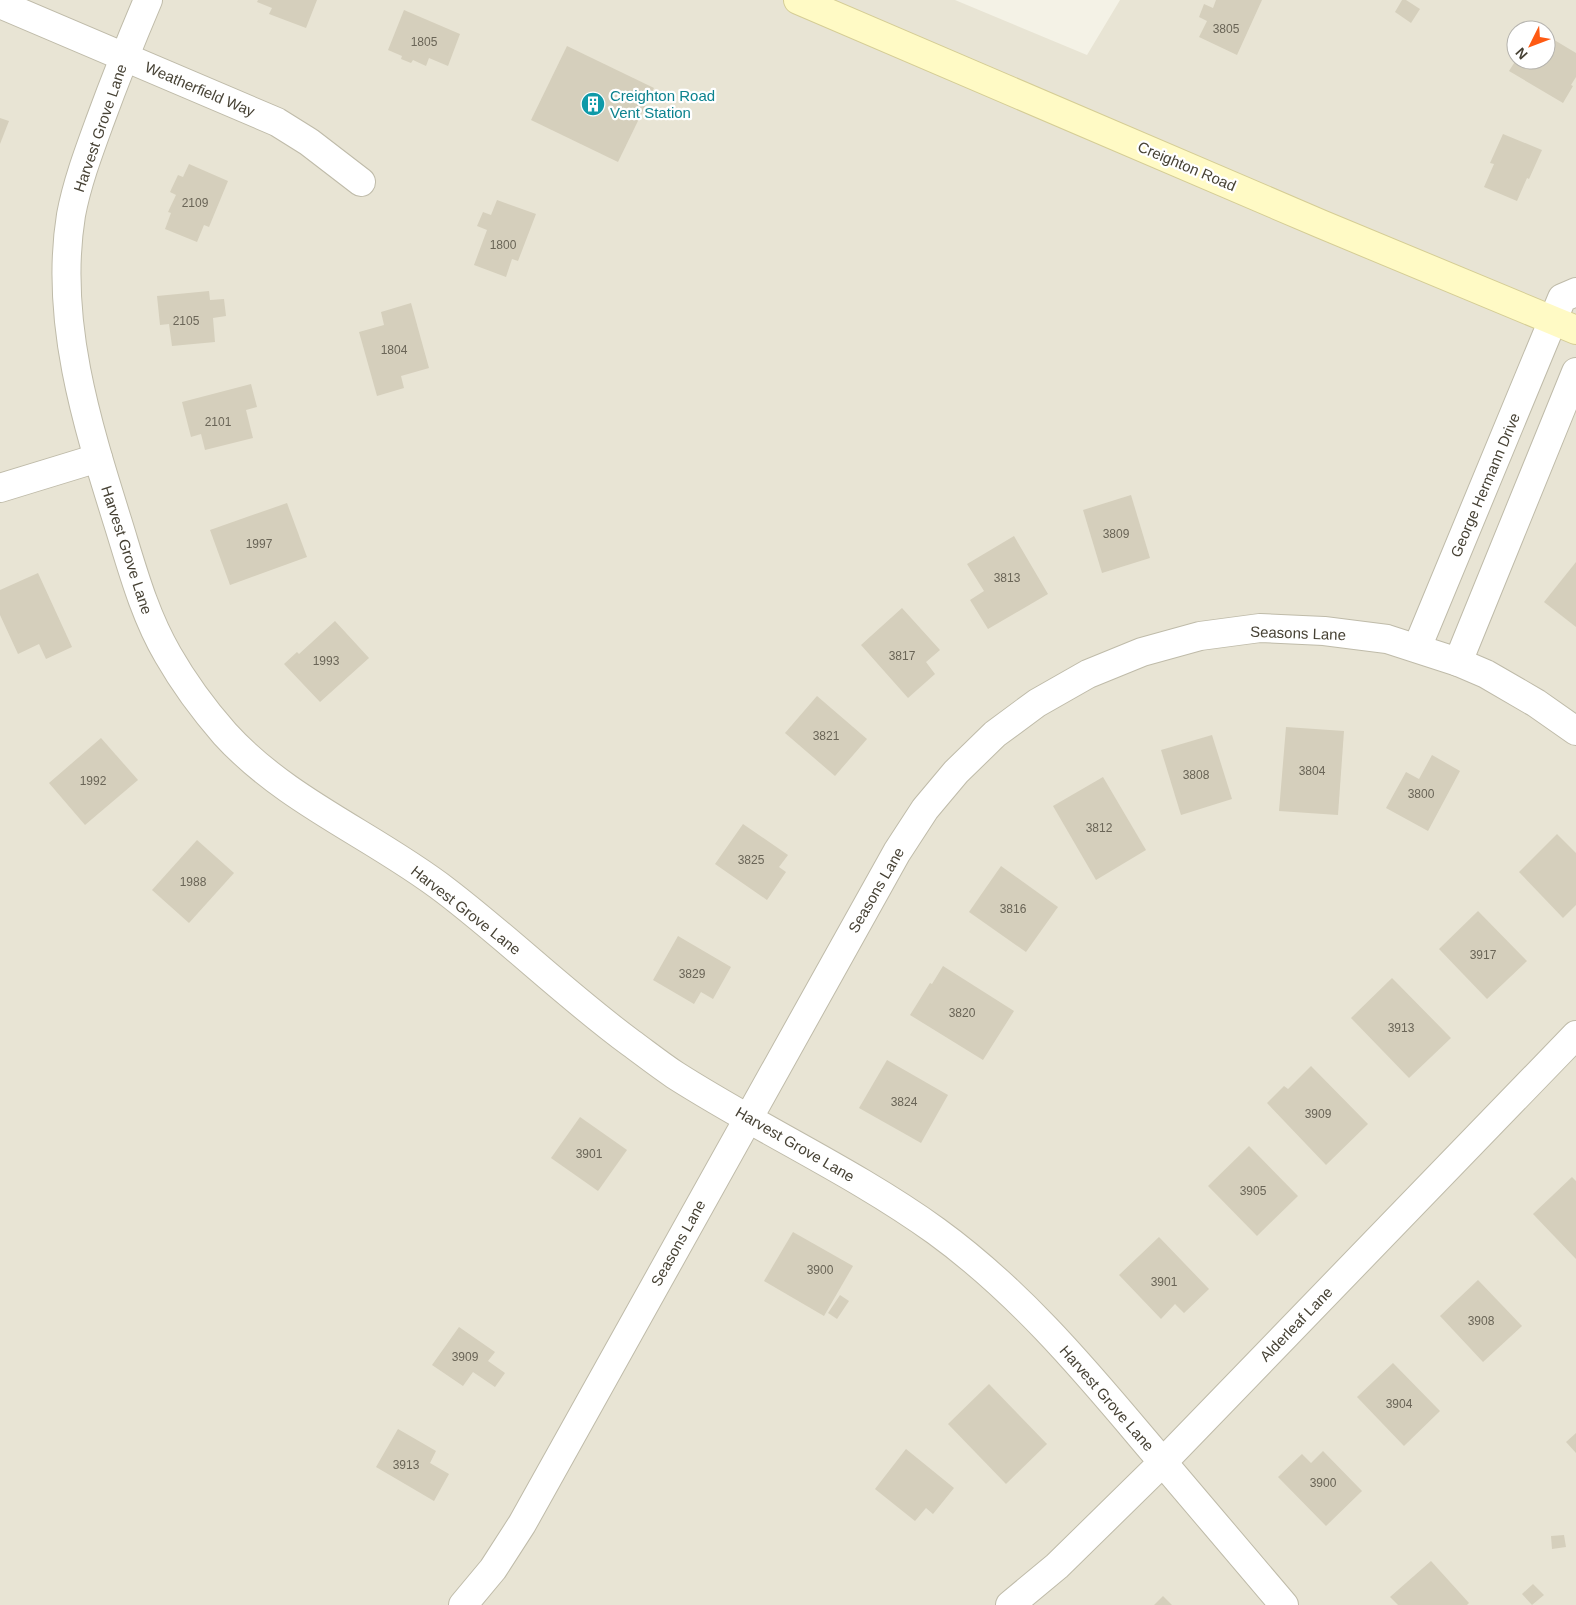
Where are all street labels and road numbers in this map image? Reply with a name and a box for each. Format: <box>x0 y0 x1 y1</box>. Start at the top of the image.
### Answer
street label: Weatherfield Way <box>143 58 258 120</box>
street label: Harvest Grove Lane <box>70 62 130 194</box>
street label: Creighton Road <box>1135 138 1239 194</box>
street label: George Hermann Drive <box>1447 410 1523 560</box>
street label: Harvest Grove Lane <box>98 484 156 616</box>
street label: Seasons Lane <box>1250 623 1346 643</box>
street label: Seasons Lane <box>845 844 907 936</box>
street label: Harvest Grove Lane <box>408 862 524 958</box>
street label: Harvest Grove Lane <box>733 1103 857 1185</box>
street label: Seasons Lane <box>647 1197 709 1289</box>
street label: Alderleaf Lane <box>1256 1283 1336 1365</box>
street label: Harvest Grove Lane <box>1057 1342 1157 1454</box>

